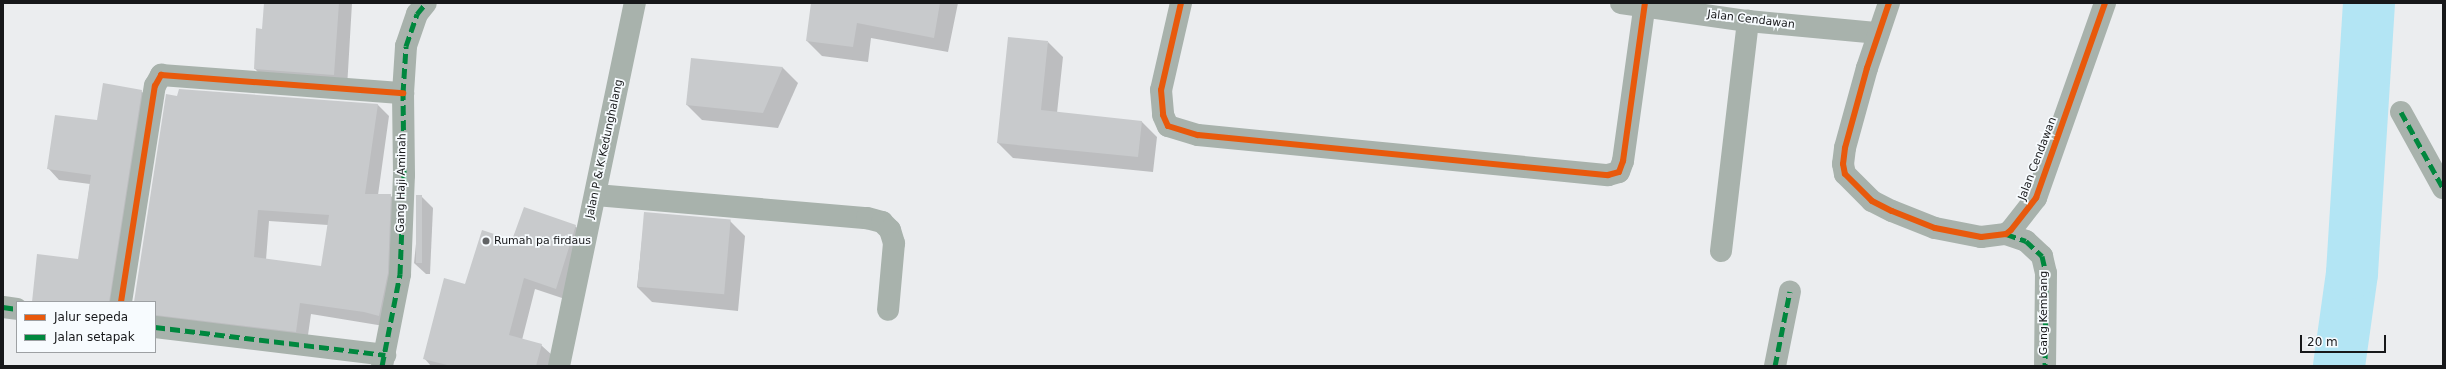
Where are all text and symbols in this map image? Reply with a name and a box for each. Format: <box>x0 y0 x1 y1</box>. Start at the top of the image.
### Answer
street label: Jalan Cendawan <box>1706 8 1796 32</box>
street label: Jalan P & K Kedunghalang <box>584 78 626 220</box>
street label: Jalan Cendawan <box>2016 116 2060 202</box>
street label: Gang Haji Aminah <box>395 133 409 233</box>
place label: Rumah pa firdaus <box>494 234 591 248</box>
marker: Rumah pa firdaus <box>481 236 491 246</box>
street label: Gang Kembang <box>2037 271 2051 355</box>
legend <box>16 301 156 353</box>
text: Jalur sepeda <box>54 310 128 324</box>
scale bar <box>2302 327 2388 353</box>
text: Jalan setapak <box>54 330 135 344</box>
text: 20 m <box>2307 335 2338 349</box>

